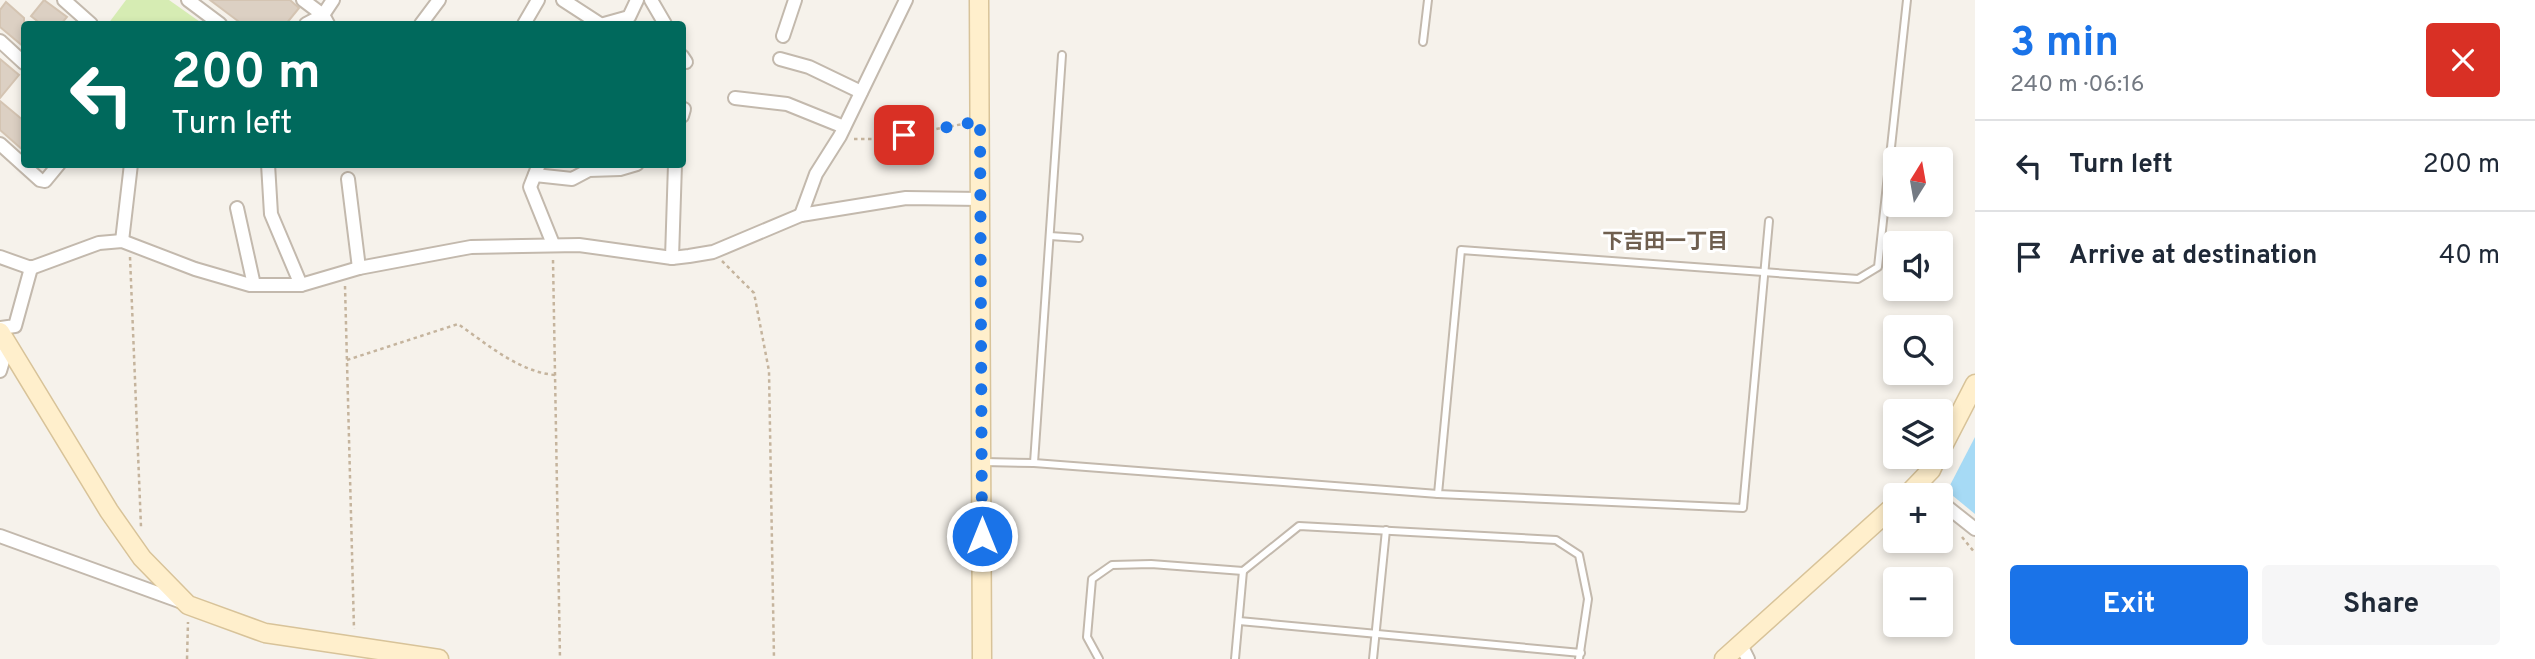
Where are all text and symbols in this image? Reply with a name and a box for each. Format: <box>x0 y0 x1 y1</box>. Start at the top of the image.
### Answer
text: 3 min <box>2010 18 2119 71</box>
button: close <box>2426 23 2500 97</box>
text: 200 m <box>171 44 321 106</box>
icon: left <box>56 49 147 140</box>
text: 240 m · 06:16 <box>2010 71 2145 100</box>
text: Turn left <box>171 105 292 145</box>
pin <box>874 105 934 165</box>
icon: arrive <box>885 116 923 154</box>
north arrow <box>1883 147 1953 217</box>
map controls <box>1883 147 1953 637</box>
icon: left <box>2010 147 2048 185</box>
text: Turn left <box>2069 149 2173 182</box>
text: 200 m <box>2423 149 2500 182</box>
district label: 下吉田一丁目 <box>1602 229 1728 256</box>
button: sound <box>1883 231 1953 301</box>
icon: arrive <box>2010 238 2048 276</box>
text: Arrive at destination <box>2069 240 2317 273</box>
text: 40 m <box>2439 240 2500 273</box>
button: search <box>1883 315 1953 385</box>
button: layers <box>1883 399 1953 469</box>
button: + <box>1883 483 1953 553</box>
position arrow <box>945 499 1019 573</box>
button: Exit <box>2010 565 2248 645</box>
button: Share <box>2262 565 2500 645</box>
button: − <box>1883 567 1953 637</box>

